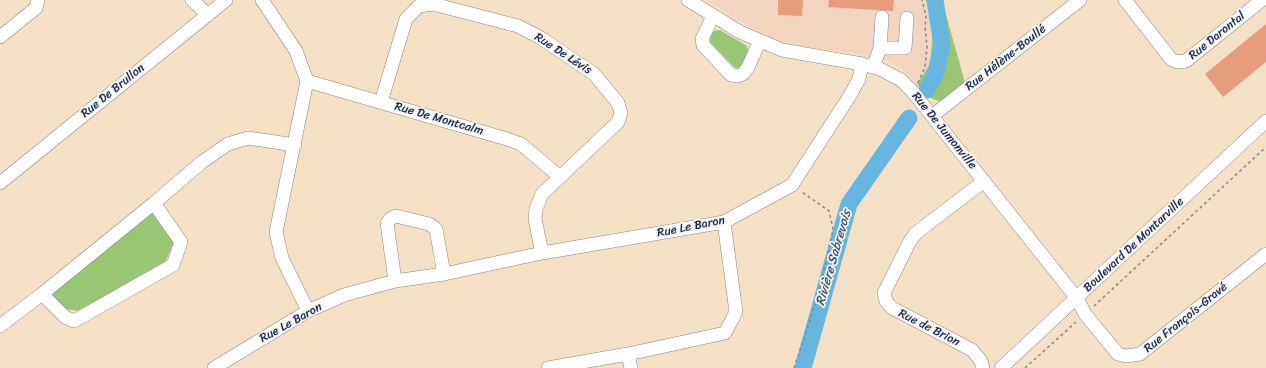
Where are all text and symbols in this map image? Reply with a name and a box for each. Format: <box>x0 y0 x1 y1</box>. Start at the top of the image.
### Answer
street label: Rue Darontal <box>1186 9 1248 63</box>
street label: Rue Hélène-Boullé <box>963 22 1049 94</box>
street label: Rue De Lévis <box>532 30 594 78</box>
street label: Rue De Brullon <box>78 61 148 121</box>
street label: Rue De Jumonville <box>908 89 980 173</box>
street label: Rue De Montcalm <box>393 99 485 139</box>
street label: Boulevard De Montarville <box>1081 195 1187 295</box>
water label: Rivière Sabrevois <box>813 208 855 308</box>
street label: Rue Le Baron <box>656 213 726 241</box>
street label: Rue François-Gravé <box>1141 280 1231 356</box>
street label: Rue Le Baron <box>257 300 325 346</box>
street label: Rue de Brion <box>896 306 962 350</box>

